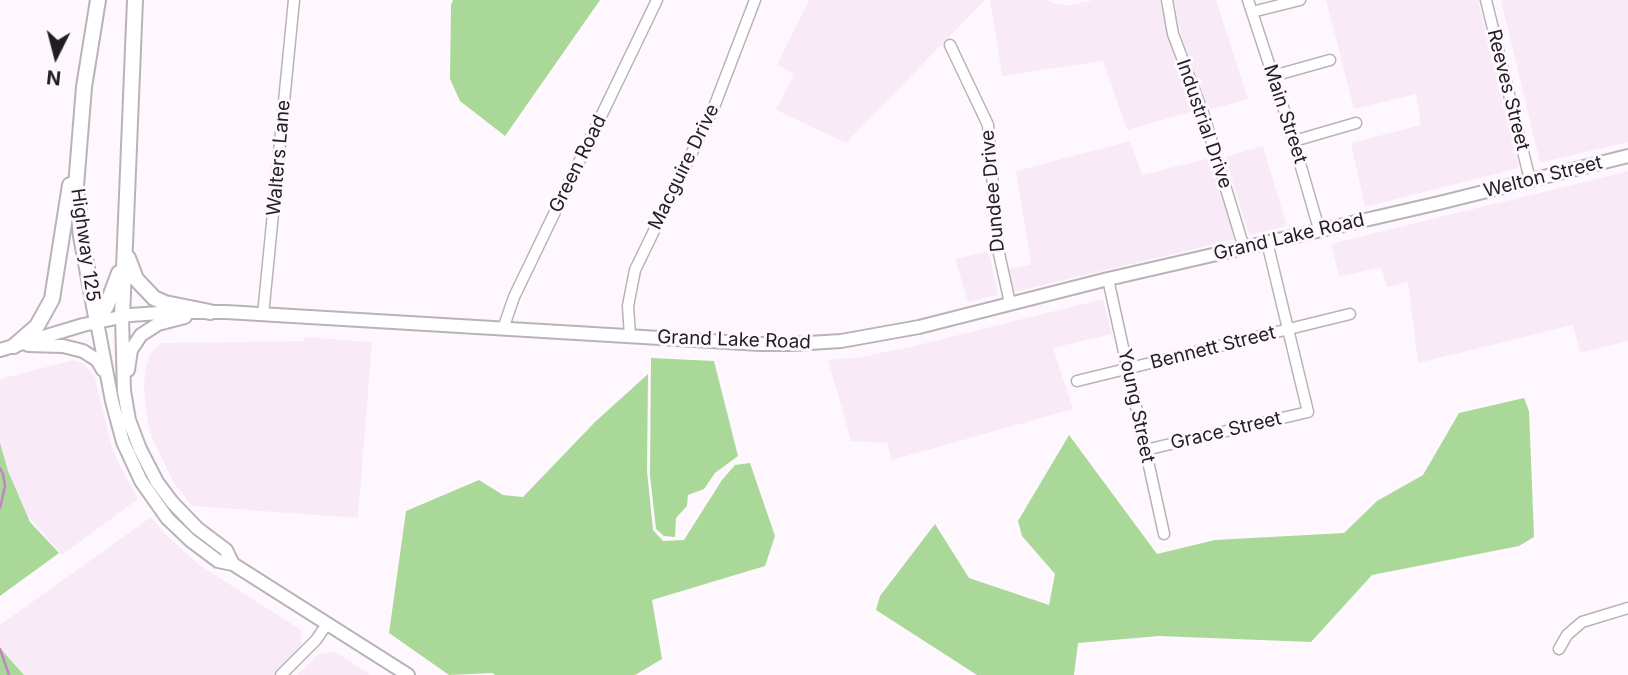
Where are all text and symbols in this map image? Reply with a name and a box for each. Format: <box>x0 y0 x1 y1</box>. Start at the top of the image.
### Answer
north arrow <box>21 21 91 91</box>
street label: Reeves Street <box>1482 27 1534 153</box>
street label: Industrial Drive <box>1171 56 1237 192</box>
street label: Main Street <box>1258 62 1312 166</box>
text: N <box>45 65 62 90</box>
street label: Walters Lane <box>263 99 295 217</box>
street label: Macguire Drive <box>644 101 724 233</box>
street label: Green Road <box>545 112 611 216</box>
street label: Dundee Drive <box>976 129 1010 253</box>
street label: Welton Street <box>1481 151 1605 203</box>
street label: Highway 125 <box>66 187 104 303</box>
street label: Grand Lake Road <box>1211 209 1367 265</box>
street label: Bennett Street <box>1148 321 1278 375</box>
street label: Grand Lake Road <box>657 326 811 354</box>
street label: Young Street <box>1113 347 1159 465</box>
street label: Grace Street <box>1168 407 1284 455</box>

